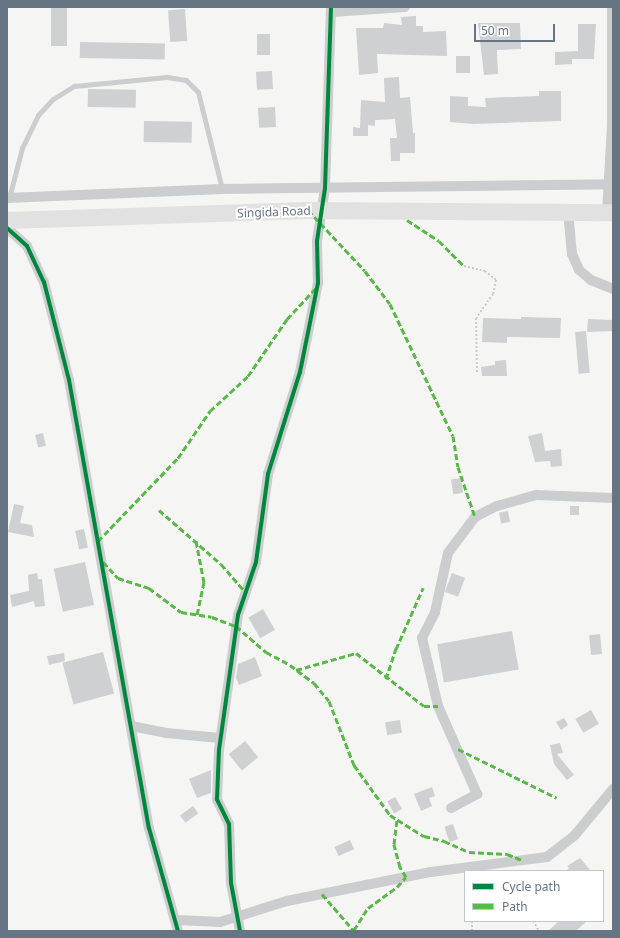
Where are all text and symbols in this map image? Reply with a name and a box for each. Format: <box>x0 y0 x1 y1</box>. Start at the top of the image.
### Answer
scale bar <box>476 16 557 42</box>
text: 50 m <box>481 22 509 39</box>
street label: Singida Road <box>237 204 311 220</box>
legend <box>464 870 604 922</box>
text: Cycle path <box>502 878 560 895</box>
text: Path <box>502 898 528 915</box>

